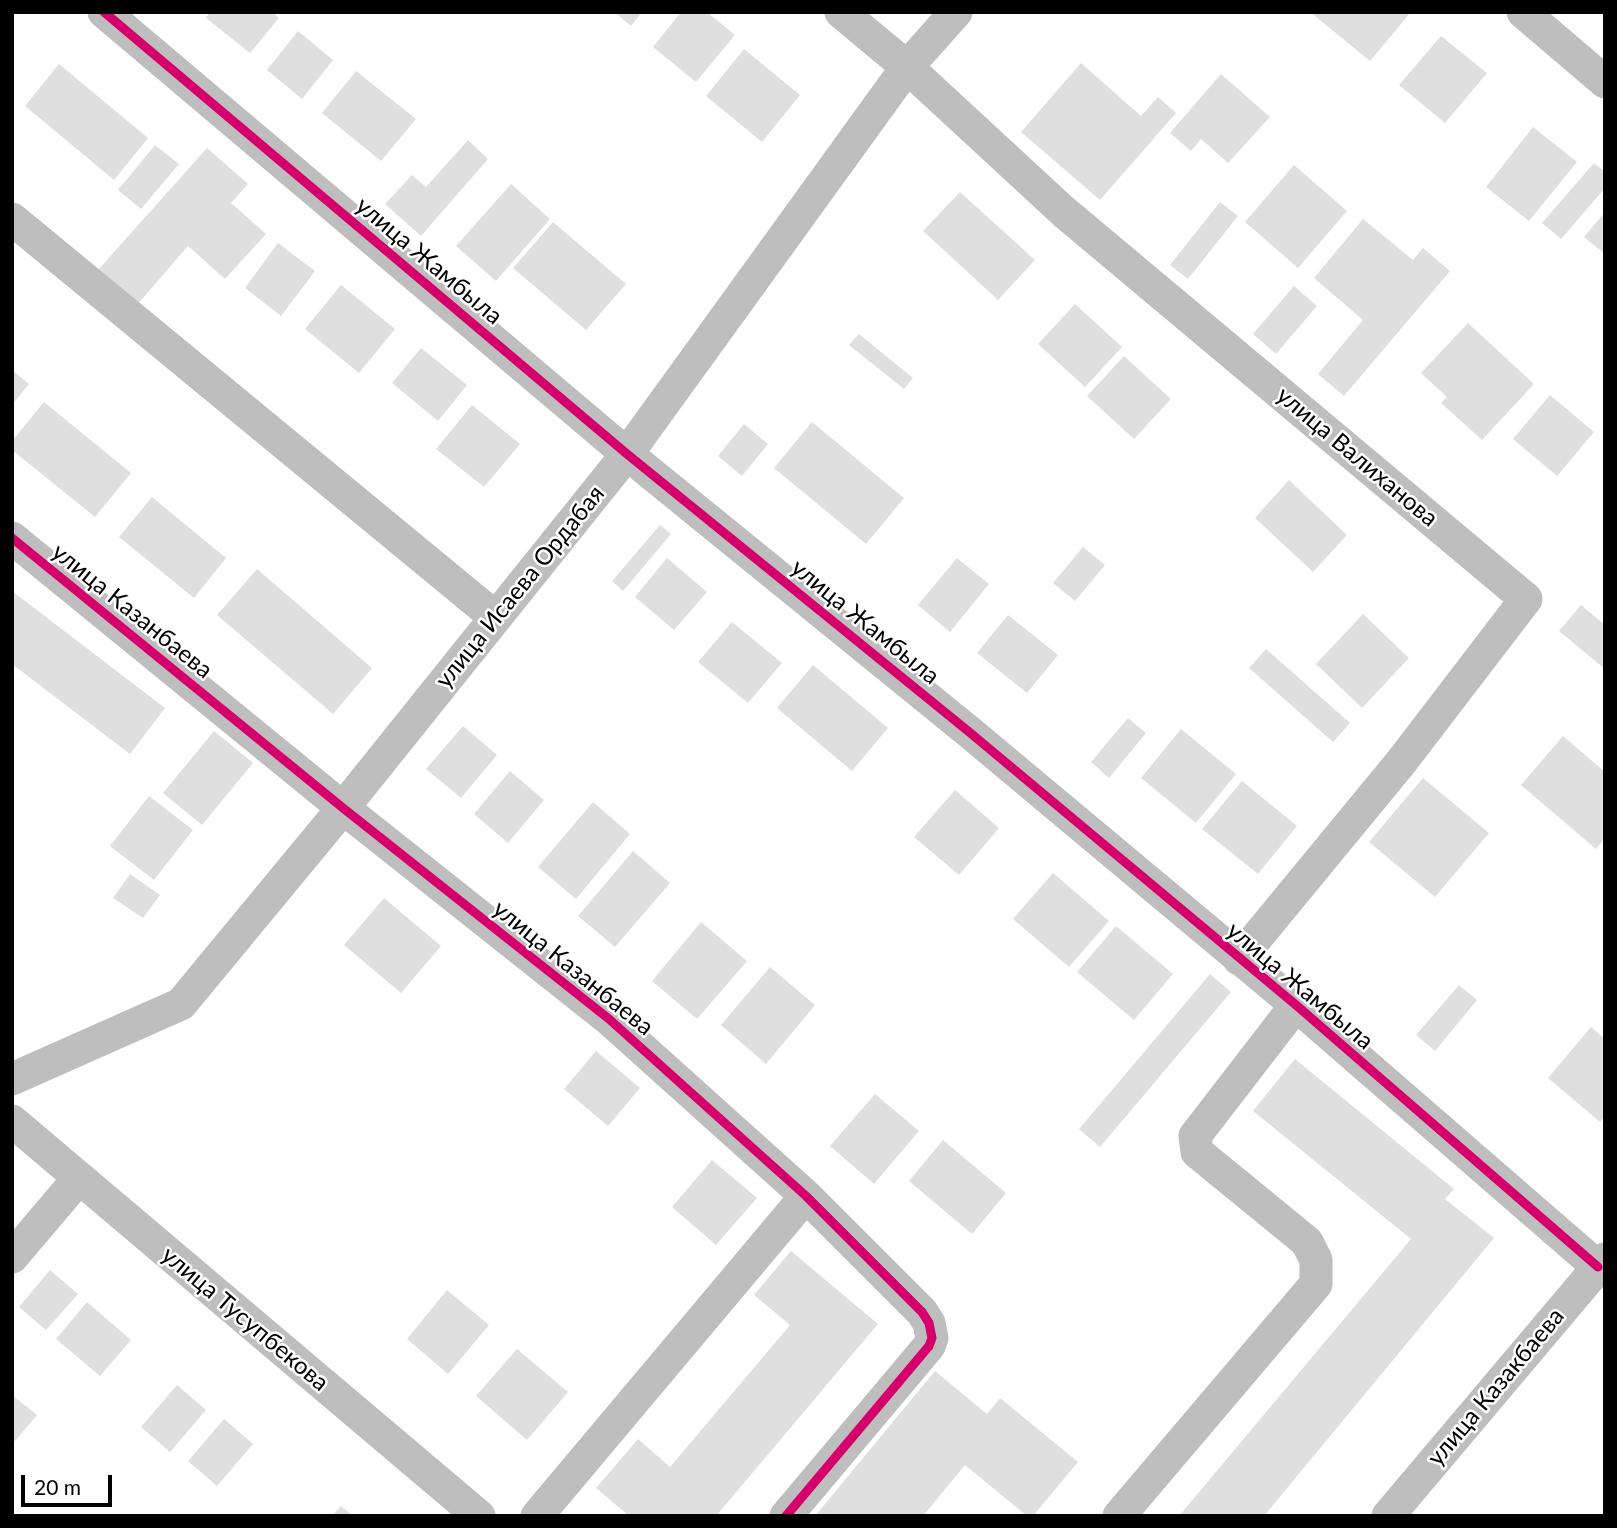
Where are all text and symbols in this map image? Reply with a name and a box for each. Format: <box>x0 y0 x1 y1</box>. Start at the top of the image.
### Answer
street label: улица Жамбыла <box>350 191 508 331</box>
street label: улица Валиханова <box>1271 381 1443 533</box>
street label: улица Исаева Ордабая <box>429 480 611 694</box>
street label: улица Казанбаева <box>46 537 218 685</box>
street label: улица Жамбыла <box>785 553 945 691</box>
street label: улица Казанбаева <box>487 894 659 1042</box>
street label: улица Жамбыла <box>1221 916 1379 1056</box>
street label: улица Тусупбекова <box>156 1241 334 1397</box>
street label: улица Казакбаева <box>1422 1302 1570 1472</box>
scale bar <box>24 1462 116 1506</box>
text: 20 m <box>34 1474 81 1499</box>

